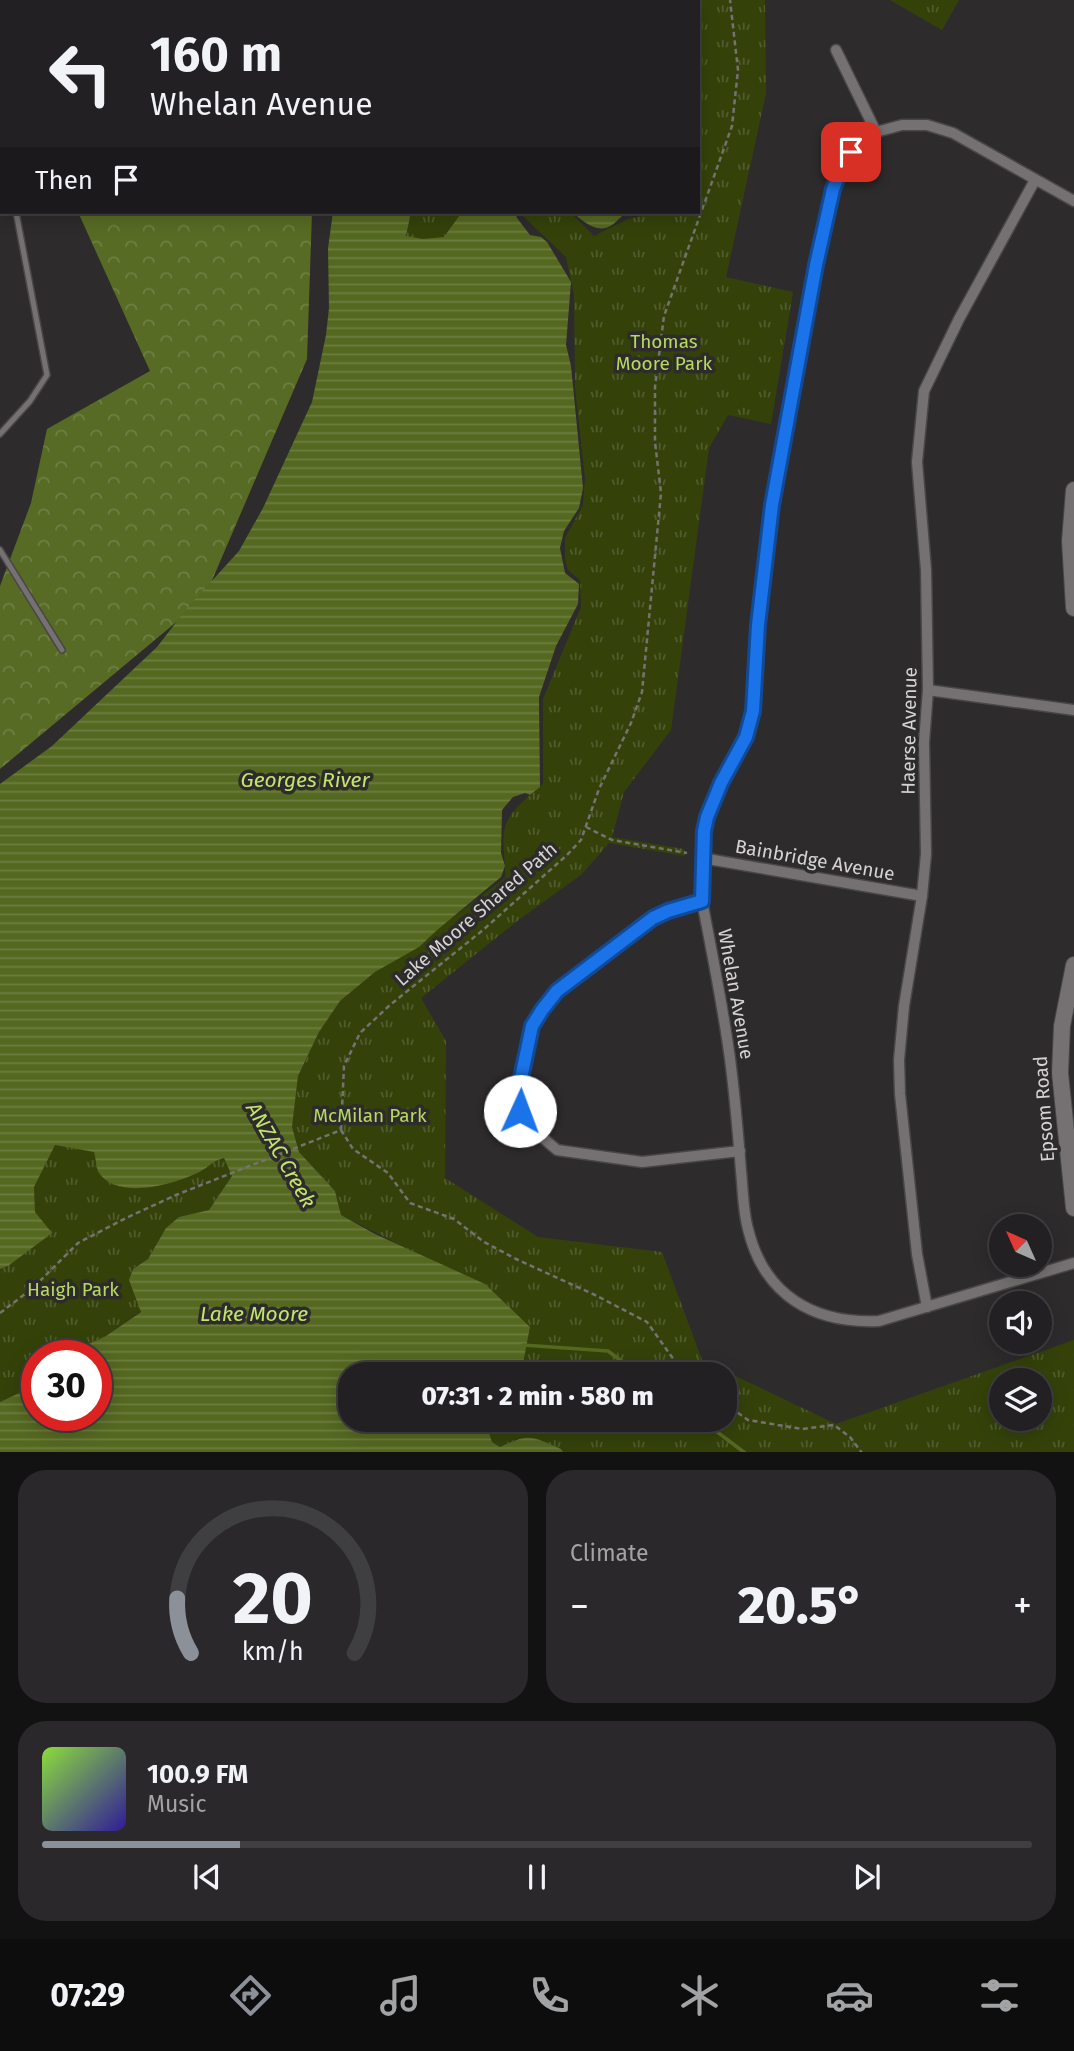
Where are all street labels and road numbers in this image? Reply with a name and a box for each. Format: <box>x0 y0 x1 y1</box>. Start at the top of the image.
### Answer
street label: Haerse Avenue <box>896 667 922 795</box>
street label: Bainbridge Avenue <box>733 835 897 885</box>
street label: Lake Moore Shared Path <box>390 837 562 991</box>
street label: Whelan Avenue <box>713 927 759 1061</box>
street label: Epsom Road <box>1029 1055 1059 1163</box>

